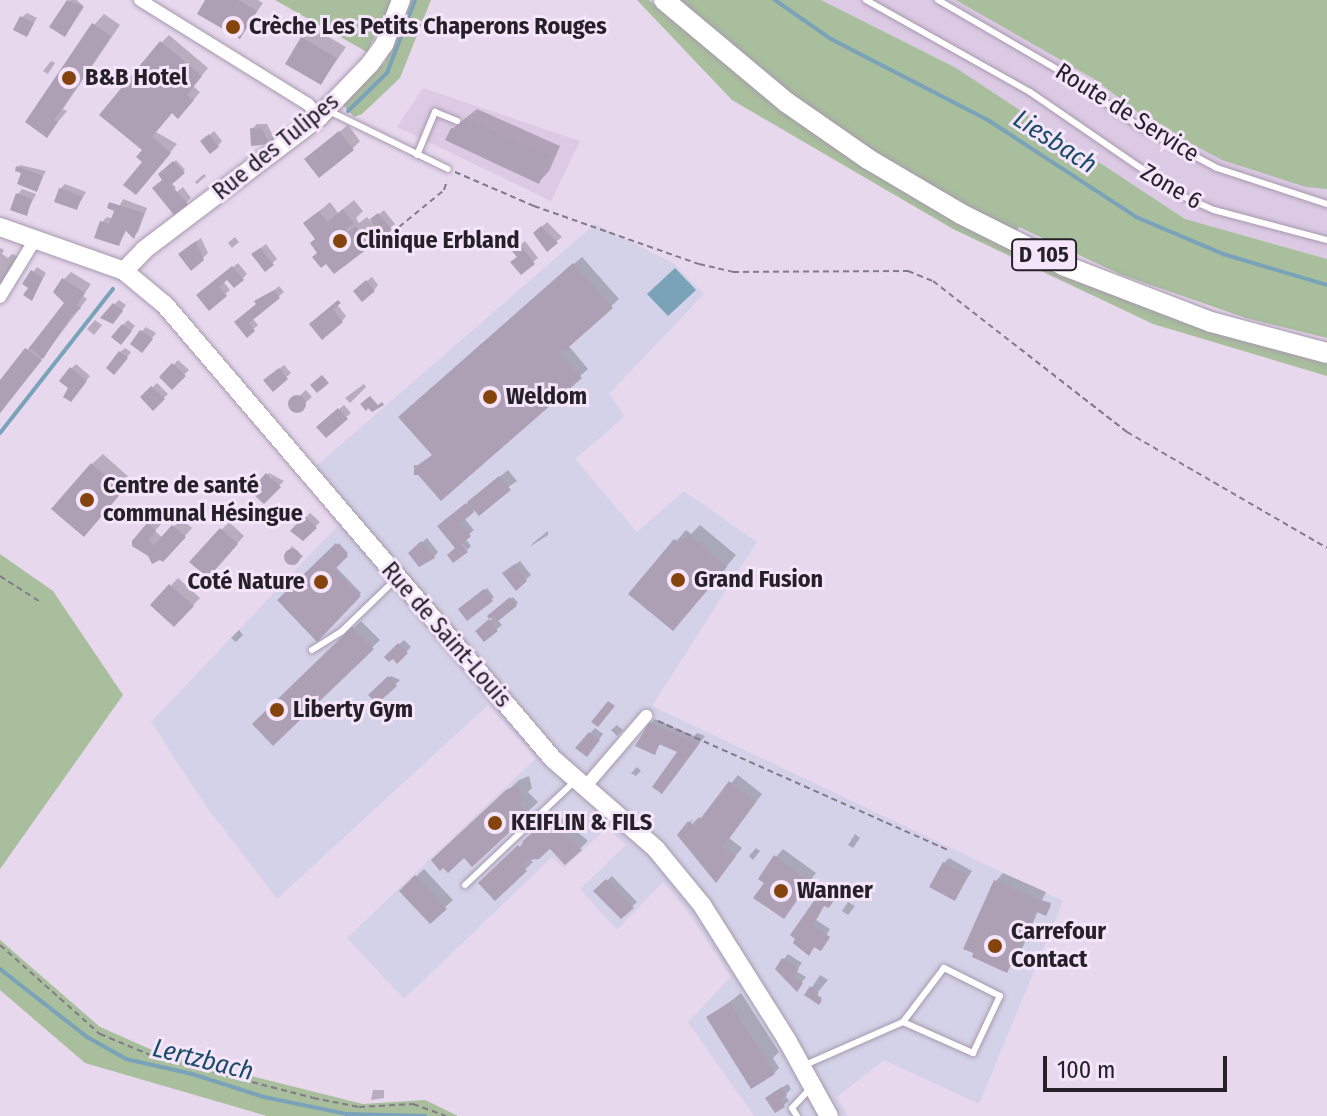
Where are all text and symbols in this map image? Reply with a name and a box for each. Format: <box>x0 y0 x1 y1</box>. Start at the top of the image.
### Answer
place label: Crèche Les Petits Chaperons Rouges <box>249 13 607 41</box>
marker: Crèche Les Petits Chaperons Rouges <box>224 18 242 36</box>
street label: Route de Service <box>1050 57 1204 169</box>
place label: B&B Hotel <box>85 64 187 92</box>
marker: B&B Hotel <box>60 69 78 87</box>
street label: Rue des Tulipes <box>207 87 345 207</box>
water label: Liesbach <box>1007 104 1103 180</box>
street label: Zone 6 <box>1135 158 1207 216</box>
place label: Clinique Erbland <box>356 227 520 255</box>
marker: Clinique Erbland <box>331 232 349 250</box>
road number: D 105 <box>1010 237 1078 273</box>
place label: Weldom <box>506 383 587 411</box>
marker: Weldom <box>481 388 499 406</box>
place label: Centre de santé communal Hésingue <box>103 472 303 528</box>
marker: Centre de santé communal Hésingue <box>78 491 96 509</box>
street label: Rue de Saint-Louis <box>375 556 517 714</box>
place label: Grand Fusion <box>694 566 823 594</box>
place label: Coté Nature <box>187 568 305 596</box>
marker: Grand Fusion <box>669 571 687 589</box>
marker: Coté Nature <box>312 573 330 591</box>
place label: Liberty Gym <box>293 696 413 724</box>
marker: Liberty Gym <box>268 701 286 719</box>
place label: KEIFLIN & FILS <box>511 809 652 837</box>
marker: KEIFLIN & FILS <box>486 814 504 832</box>
place label: Wanner <box>797 877 873 905</box>
marker: Wanner <box>772 882 790 900</box>
place label: Carrefour Contact <box>1011 918 1106 974</box>
marker: Carrefour Contact <box>986 937 1004 955</box>
water label: Lertzbach <box>149 1032 257 1088</box>
scale bar <box>1047 1040 1231 1090</box>
text: 100 m <box>1057 1056 1115 1084</box>

